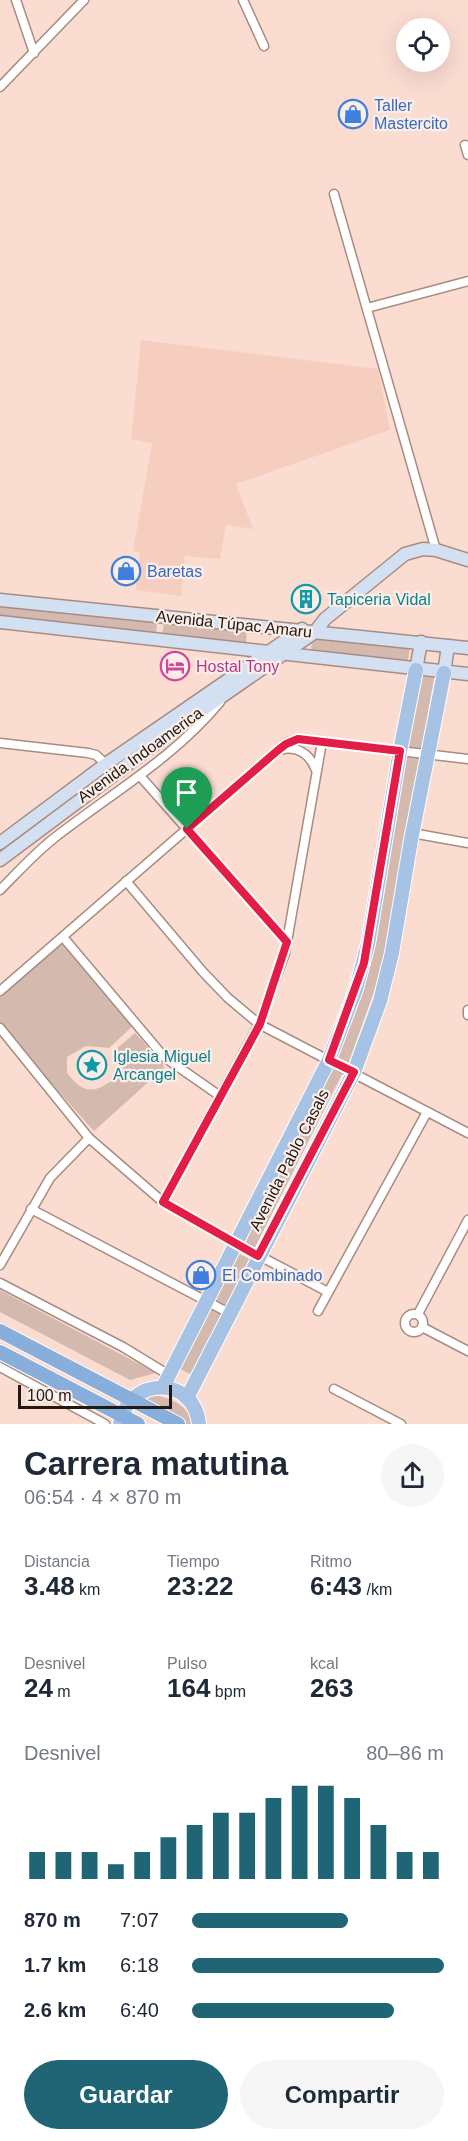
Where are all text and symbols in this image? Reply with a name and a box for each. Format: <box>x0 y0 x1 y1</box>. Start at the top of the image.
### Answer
map controls <box>396 18 450 72</box>
button: locate <box>396 18 450 72</box>
place label: Taller Mastercito <box>374 97 448 132</box>
shop icon: Taller Mastercito <box>337 98 369 130</box>
shop icon: Baretas <box>110 555 142 587</box>
place label: Baretas <box>147 563 202 580</box>
building icon: Tapiceria Vidal <box>290 583 322 615</box>
place label: Tapiceria Vidal <box>327 591 431 608</box>
street label: Avenida Túpac Amaru <box>155 607 313 641</box>
hotel icon: Hostal Tony <box>159 650 191 682</box>
place label: Hostal Tony <box>196 658 279 675</box>
street label: Avenida Indoamerica <box>74 704 206 806</box>
pin <box>161 767 212 829</box>
icon: arrive <box>170 776 203 809</box>
place label: Iglesia Miguel Arcangel <box>113 1048 211 1083</box>
place icon: Iglesia Miguel Arcangel <box>76 1049 108 1081</box>
street label: Avenida Pablo Casals <box>246 1087 332 1233</box>
shop icon: El Combinado <box>185 1259 217 1291</box>
place label: El Combinado <box>222 1267 323 1284</box>
scale bar <box>18 1382 172 1410</box>
text: 100 m <box>27 1387 71 1404</box>
button: share <box>381 1444 444 1507</box>
text: Carrera matutina <box>24 1445 288 1482</box>
text: 06:54 · 4 × 870 m <box>24 1486 181 1508</box>
text: Distancia <box>24 1553 90 1570</box>
text: Tiempo <box>167 1553 220 1570</box>
text: Ritmo <box>310 1553 352 1570</box>
text: 3.48 <box>24 1571 75 1601</box>
text: 23:22 <box>167 1571 234 1601</box>
text: 6:43 <box>310 1571 362 1601</box>
text: km <box>75 1581 100 1598</box>
text: /km <box>362 1581 392 1598</box>
text: Desnivel <box>24 1655 85 1672</box>
text: Pulso <box>167 1655 207 1672</box>
text: kcal <box>310 1655 338 1672</box>
text: 24 <box>24 1673 53 1703</box>
text: 164 <box>167 1673 210 1703</box>
text: 263 <box>310 1673 353 1703</box>
text: m <box>53 1683 71 1700</box>
text: bpm <box>210 1683 246 1700</box>
text: Desnivel <box>24 1742 101 1764</box>
text: 80–86 m <box>366 1742 444 1764</box>
text: 870 m <box>24 1909 81 1931</box>
text: 7:07 <box>120 1909 159 1931</box>
text: 1.7 km <box>24 1954 86 1976</box>
text: 6:18 <box>120 1954 159 1976</box>
text: 2.6 km <box>24 1999 86 2021</box>
text: 6:40 <box>120 1999 159 2021</box>
button: Guardar <box>24 2060 228 2129</box>
button: Compartir <box>240 2060 444 2129</box>

